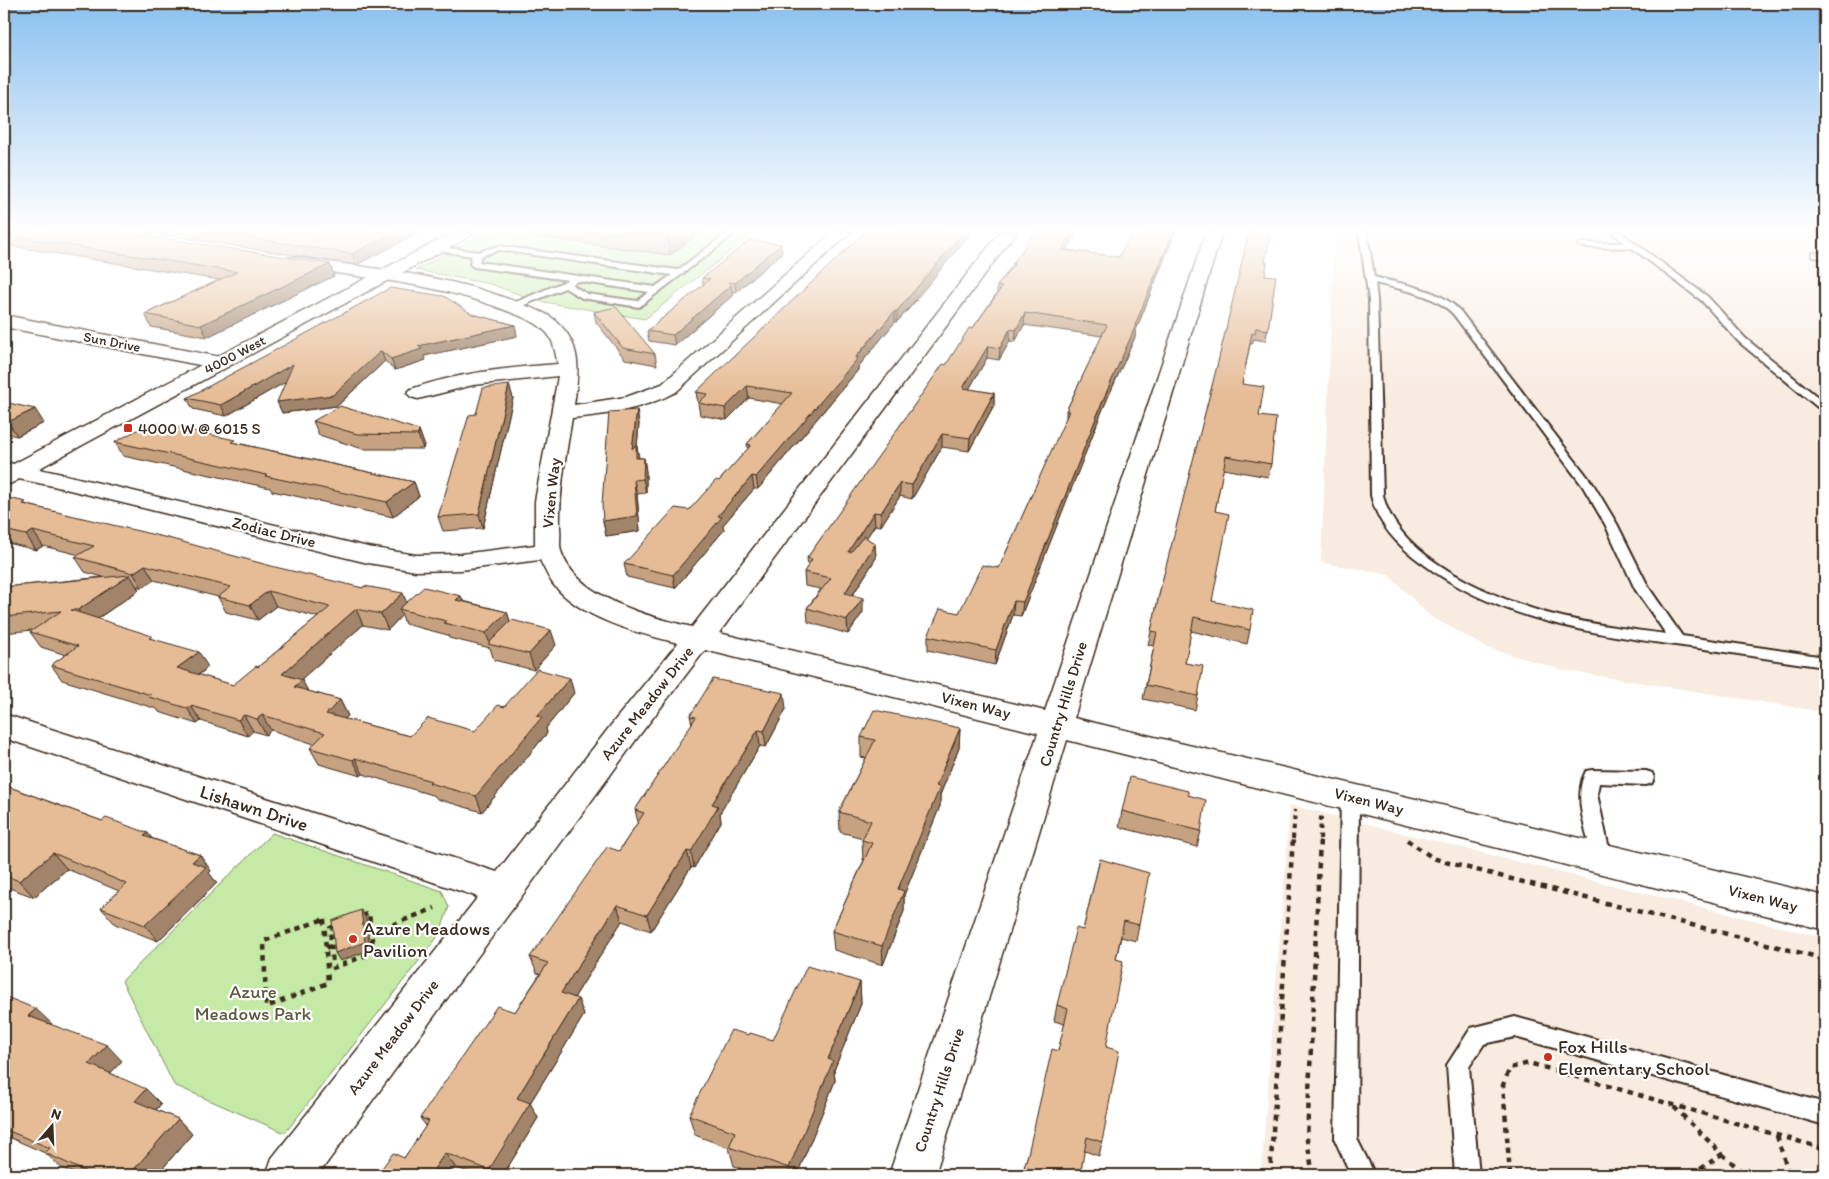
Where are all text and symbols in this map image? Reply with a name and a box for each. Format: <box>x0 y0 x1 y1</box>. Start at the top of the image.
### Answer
street label: Sun Drive <box>82 328 142 356</box>
street label: 4000 West <box>201 332 269 378</box>
place label: 4000 W @ 6015 S <box>138 419 260 438</box>
marker: 4000 W @ 6015 S <box>122 422 134 434</box>
street label: Vixen Way <box>538 456 564 529</box>
street label: Zodiac Drive <box>230 512 318 552</box>
street label: Country Hills Drive <box>1035 639 1091 769</box>
street label: Azure Meadow Drive <box>597 642 697 764</box>
street label: Vixen Way <box>939 687 1013 723</box>
street label: Lishawn Drive <box>197 780 311 836</box>
street label: Vixen Way <box>1332 783 1406 819</box>
street label: Vixen Way <box>1726 880 1800 916</box>
place label: Azure Meadows Pavilion <box>363 917 490 962</box>
marker: Azure Meadows Pavilion <box>347 933 359 945</box>
street label: Azure Meadow Drive <box>343 976 443 1098</box>
park label: Azure Meadows Park <box>195 980 312 1025</box>
street label: Country Hills Drive <box>910 1025 968 1155</box>
place label: Fox Hills Elementary School <box>1558 1035 1710 1080</box>
marker: Fox Hills Elementary School <box>1542 1051 1554 1063</box>
north arrow <box>28 1102 78 1152</box>
text: N <box>49 1105 63 1124</box>

